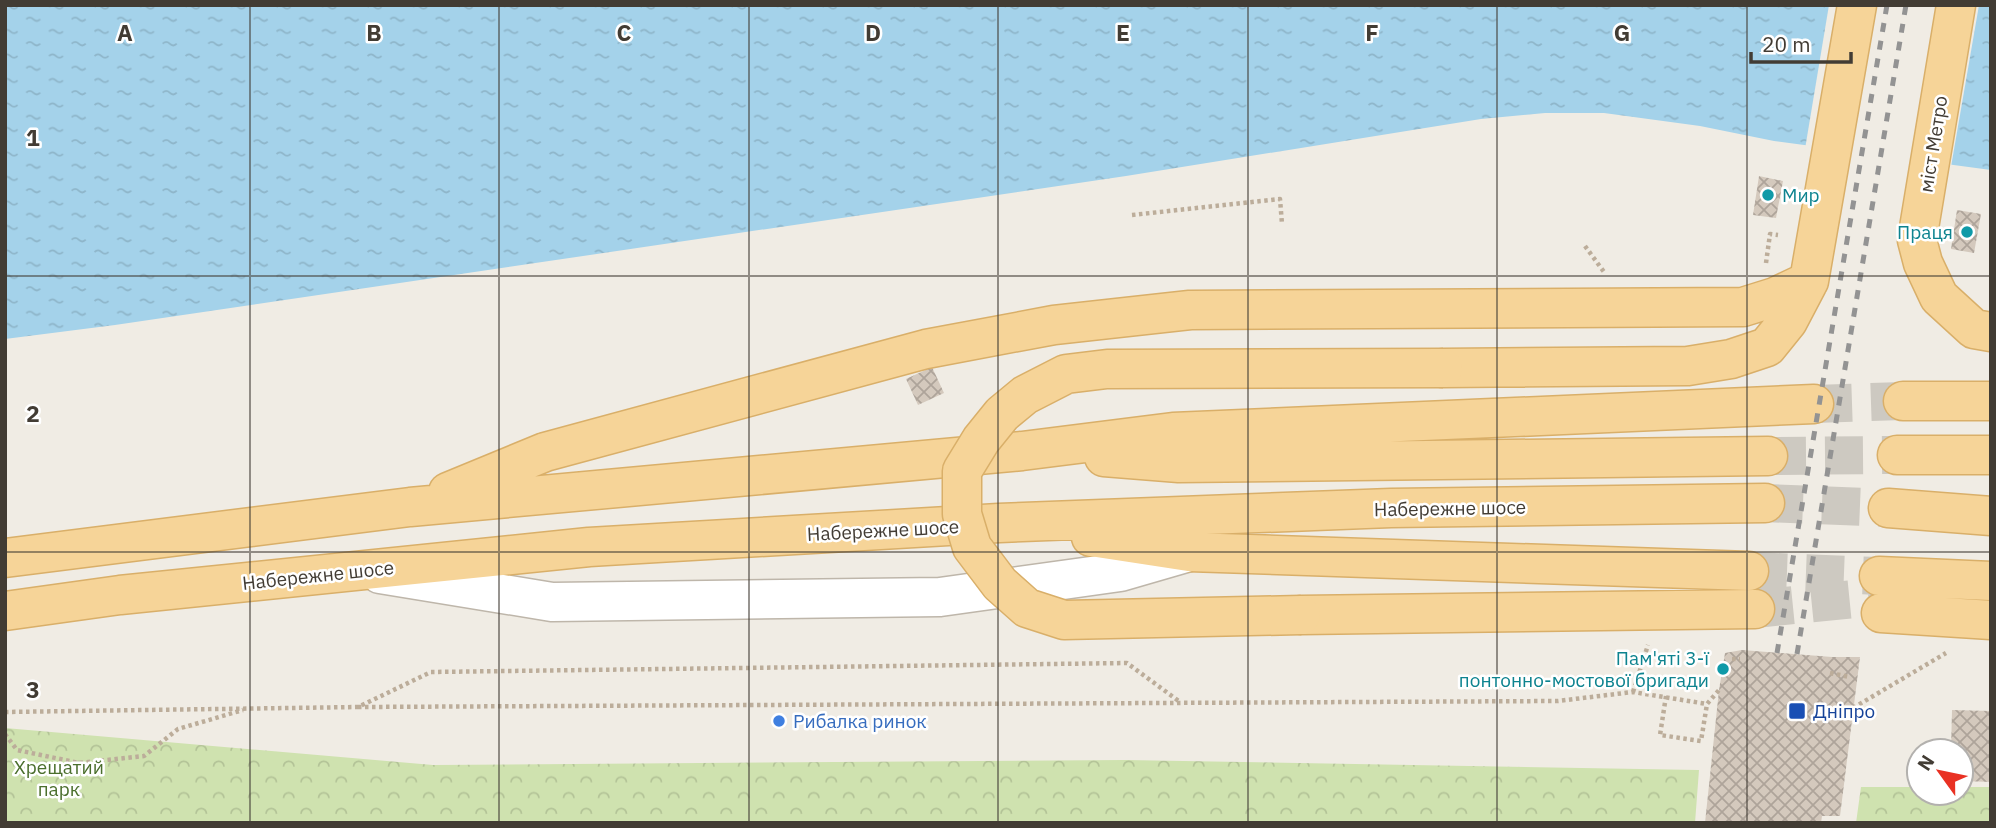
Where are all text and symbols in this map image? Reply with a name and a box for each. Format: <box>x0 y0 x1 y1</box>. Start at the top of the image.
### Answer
text: A <box>117 17 133 47</box>
text: B <box>366 17 382 47</box>
text: C <box>617 17 632 47</box>
text: D <box>865 17 881 47</box>
text: E <box>1116 17 1130 47</box>
text: F <box>1365 17 1379 47</box>
text: G <box>1614 17 1630 47</box>
scale bar <box>1751 21 1851 65</box>
text: 20 m <box>1762 30 1811 58</box>
street label: міст Метро <box>1914 94 1952 194</box>
text: 1 <box>26 122 40 152</box>
place label: Мир <box>1782 183 1820 207</box>
marker: Мир <box>1760 187 1776 203</box>
place label: Праця <box>1897 220 1953 244</box>
marker: Праця <box>1959 224 1975 240</box>
text: 2 <box>26 398 40 428</box>
street label: Набережне шосе <box>1374 495 1526 521</box>
street label: Набережне шосе <box>806 514 960 546</box>
street label: Набережне шосе <box>241 555 395 595</box>
place label: Пам'яті 3-ї понтонно-мостової бригади <box>1459 646 1710 692</box>
marker: Пам'яті 3-ї понтонно-мостової бригади <box>1715 661 1731 677</box>
text: 3 <box>26 674 40 704</box>
place label: Дніпро <box>1813 699 1875 723</box>
marker: Дніпро <box>1787 701 1807 721</box>
place label: Рибалка ринок <box>793 709 927 733</box>
marker: Рибалка ринок <box>771 713 787 729</box>
north arrow <box>1905 737 1975 807</box>
text: N <box>1912 750 1940 775</box>
park label: Хрещатий парк <box>14 755 104 801</box>

